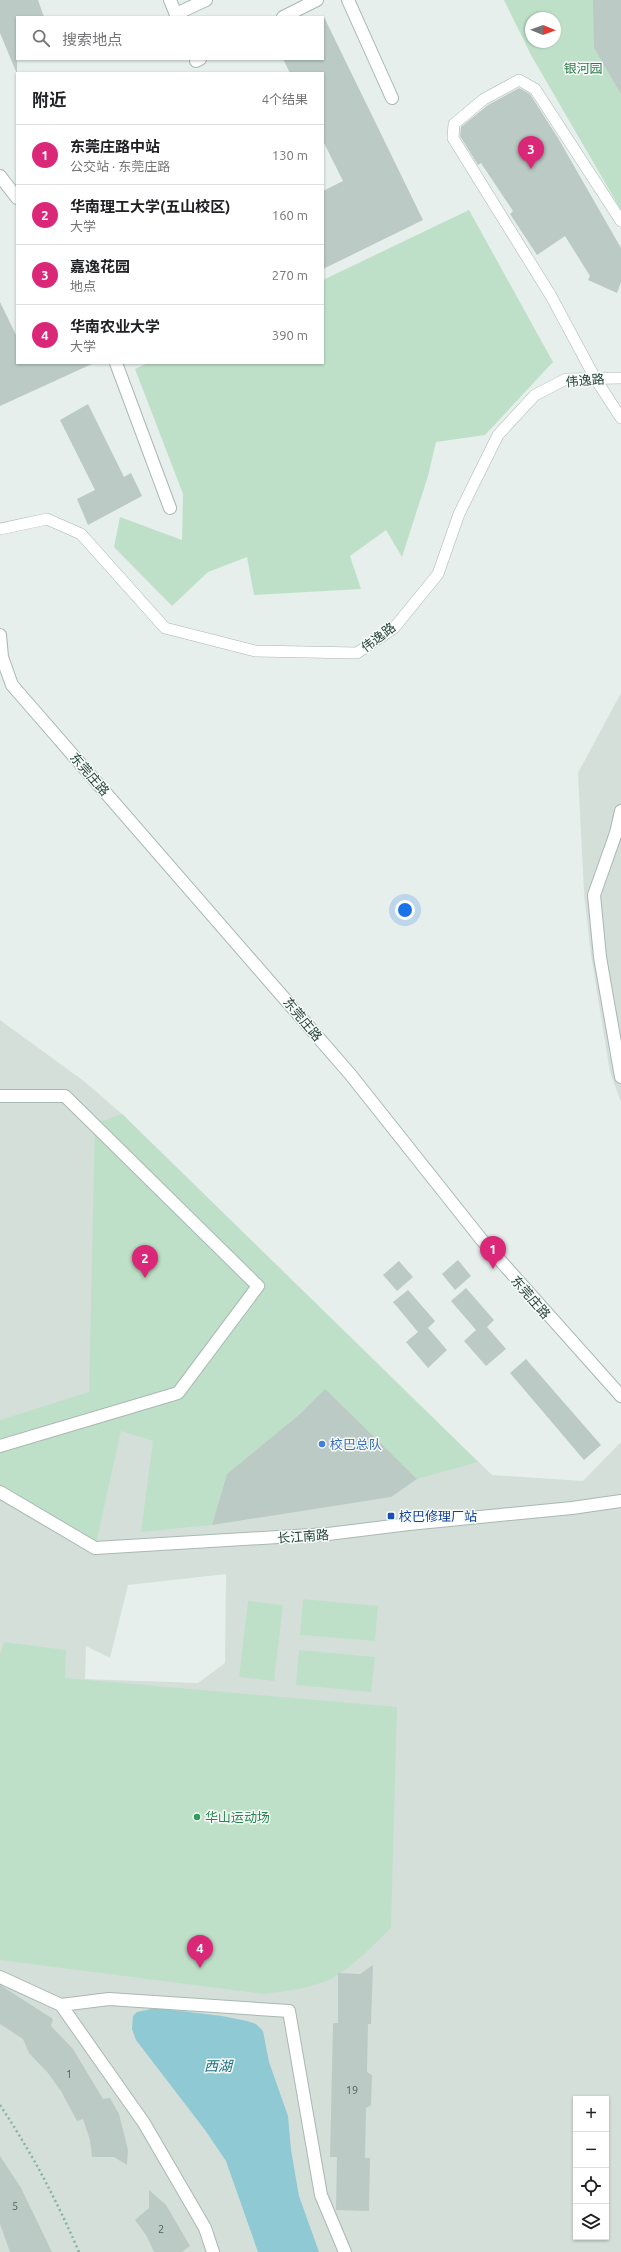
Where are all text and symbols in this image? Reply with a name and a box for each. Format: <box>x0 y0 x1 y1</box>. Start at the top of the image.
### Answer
north arrow <box>525 12 561 48</box>
search box <box>16 16 324 60</box>
icon: search <box>30 27 52 49</box>
text: 搜索地点 <box>62 31 122 48</box>
park label: 银河园 <box>563 61 603 75</box>
text: 附近 <box>32 90 66 109</box>
text: 4个结果 <box>262 92 308 106</box>
pin: 3 <box>518 136 544 169</box>
text: 东莞庄路中站 <box>70 138 160 155</box>
text: 1 <box>41 148 49 162</box>
text: 130 m <box>272 148 308 162</box>
text: 公交站 · 东莞庄路 <box>70 159 170 173</box>
text: 华南理工大学(五山校区) <box>70 198 230 215</box>
text: 2 <box>41 208 49 222</box>
text: 160 m <box>272 208 308 222</box>
text: 大学 <box>70 219 96 233</box>
text: 嘉逸花园 <box>70 258 130 275</box>
text: 3 <box>41 268 49 282</box>
text: 270 m <box>272 268 308 282</box>
text: 地点 <box>70 279 96 293</box>
text: 华南农业大学 <box>70 318 160 335</box>
text: 4 <box>41 328 49 342</box>
text: 390 m <box>272 328 308 342</box>
text: 大学 <box>70 339 96 353</box>
street label: 伟逸路 <box>565 371 605 389</box>
street label: 伟逸路 <box>358 620 398 654</box>
street label: 东莞庄路 <box>68 750 112 798</box>
your location <box>395 900 415 920</box>
street label: 东莞庄路 <box>281 995 325 1043</box>
pin: 1 <box>480 1236 506 1269</box>
pin: 2 <box>132 1245 158 1278</box>
street label: 东莞庄路 <box>509 1273 553 1321</box>
place label: 校巴总队 <box>330 1437 382 1451</box>
marker: 校巴总队 <box>317 1439 327 1449</box>
place label: 校巴修理厂站 <box>399 1509 477 1523</box>
marker: 校巴修理厂站 <box>386 1511 396 1521</box>
street label: 长江南路 <box>277 1527 329 1545</box>
place label: 华山运动场 <box>205 1810 270 1824</box>
marker: 华山运动场 <box>192 1812 202 1822</box>
pin: 4 <box>187 1935 213 1968</box>
water label: 西湖 <box>204 2058 234 2074</box>
house number: 1 <box>66 2068 72 2080</box>
house number: 19 <box>346 2084 358 2096</box>
map controls <box>573 2096 609 2240</box>
button: + <box>573 2096 609 2132</box>
button: − <box>573 2132 609 2168</box>
button: locate <box>573 2168 609 2204</box>
house number: 5 <box>12 2200 18 2212</box>
button: layers <box>573 2204 609 2240</box>
house number: 2 <box>158 2223 164 2235</box>

